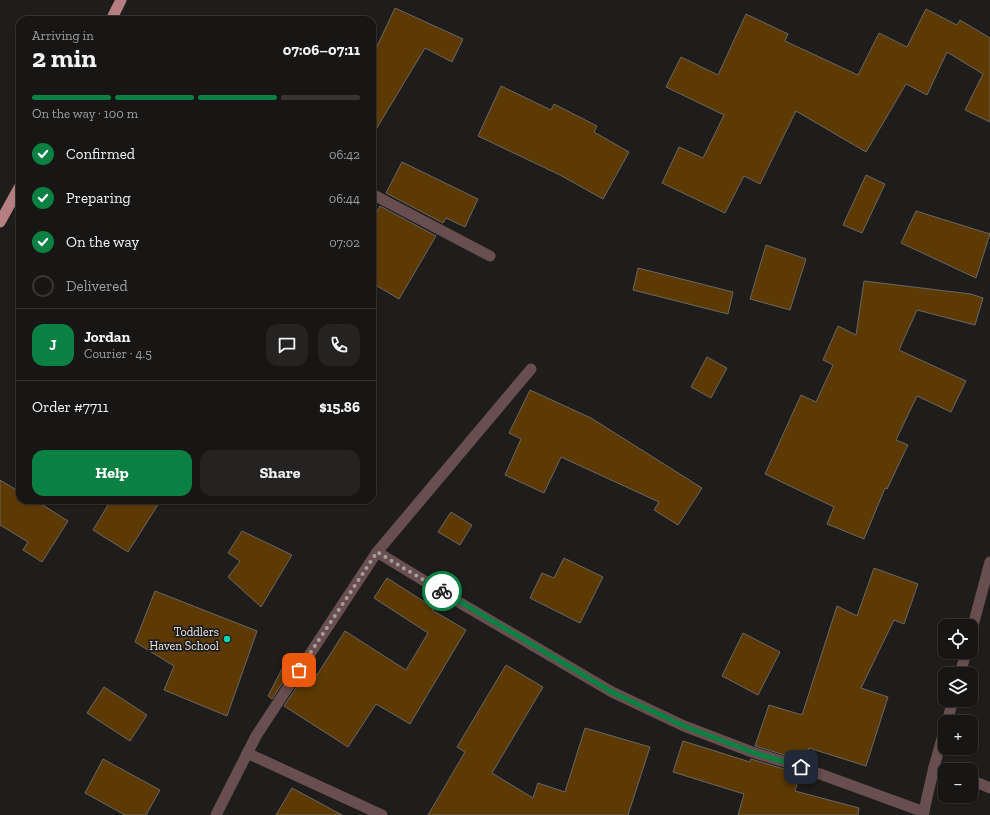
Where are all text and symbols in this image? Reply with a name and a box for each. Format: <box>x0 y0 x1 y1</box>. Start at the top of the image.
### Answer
text: Arriving in <box>32 28 94 43</box>
text: 07:06–07:11 <box>283 41 360 59</box>
text: 2 min <box>32 42 97 74</box>
text: On the way · 100 m <box>32 106 138 121</box>
icon: check <box>32 143 54 165</box>
text: Confirmed <box>66 145 135 163</box>
text: 06:42 <box>329 147 360 162</box>
icon: check <box>32 187 54 209</box>
text: Preparing <box>66 189 131 207</box>
text: 06:44 <box>329 191 360 206</box>
icon: check <box>32 231 54 253</box>
text: On the way <box>66 233 139 251</box>
text: 07:02 <box>329 235 360 250</box>
text: Delivered <box>66 277 128 295</box>
button: chat <box>266 324 308 366</box>
button: phone <box>318 324 360 366</box>
text: Jordan <box>84 328 130 346</box>
text: J <box>49 336 57 354</box>
text: Courier · 4.5 <box>84 346 152 361</box>
text: Order #7711 <box>32 398 109 416</box>
text: $15.86 <box>319 398 360 416</box>
button: Help <box>32 450 192 496</box>
button: Share <box>200 450 360 496</box>
courier <box>422 571 462 611</box>
icon: bike <box>431 580 453 602</box>
map controls <box>938 619 978 803</box>
button: locate <box>938 619 978 659</box>
place label: Toddlers Haven School <box>149 625 219 653</box>
marker: Toddlers Haven School <box>222 634 232 644</box>
pin <box>282 653 316 687</box>
icon: bag <box>288 659 310 681</box>
button: layers <box>938 667 978 707</box>
button: + <box>938 715 978 755</box>
pin <box>784 750 818 784</box>
icon: home <box>790 756 812 778</box>
button: − <box>938 763 978 803</box>

